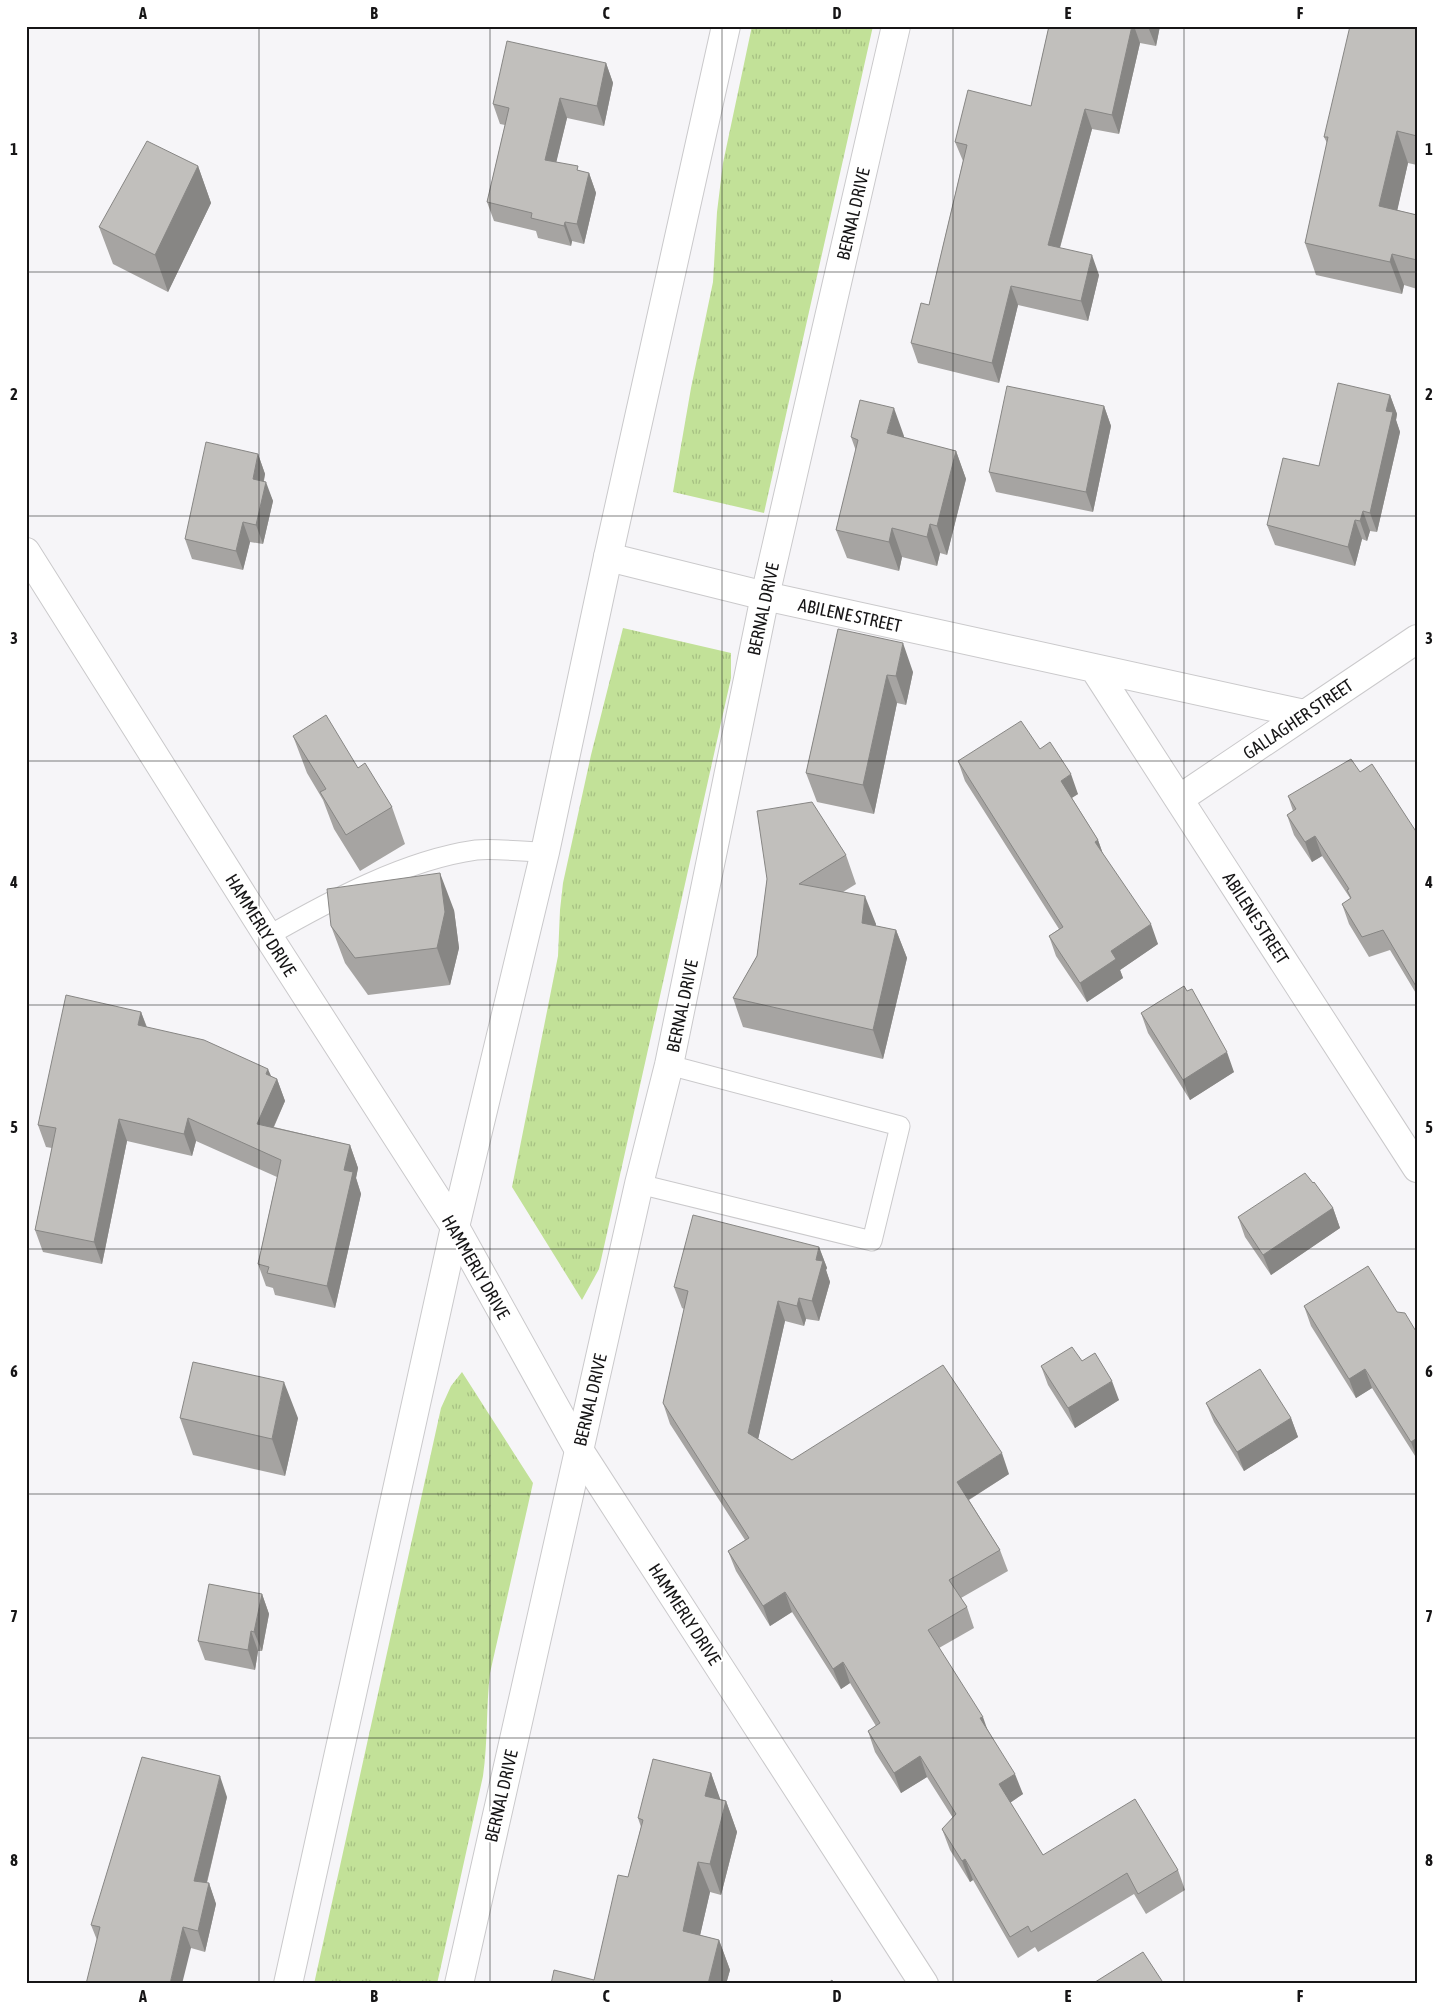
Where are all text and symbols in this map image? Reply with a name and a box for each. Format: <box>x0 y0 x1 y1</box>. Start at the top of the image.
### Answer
text: A <box>138 4 147 22</box>
text: B <box>370 4 378 22</box>
text: C <box>602 4 610 22</box>
text: D <box>833 4 842 22</box>
text: E <box>1065 4 1072 22</box>
text: F <box>1297 4 1304 22</box>
text: 1 <box>10 140 18 158</box>
text: 1 <box>1425 140 1433 158</box>
street label: BERNAL DRIVE <box>832 165 874 262</box>
text: 2 <box>10 385 18 403</box>
text: 2 <box>1425 385 1433 403</box>
street label: BERNAL DRIVE <box>743 560 783 657</box>
street label: ABILENE STREET <box>796 594 904 636</box>
text: 3 <box>10 629 18 647</box>
text: 3 <box>1425 629 1433 647</box>
street label: GALLAGHER STREET <box>1239 674 1357 763</box>
street label: ABILENE STREET <box>1219 868 1293 968</box>
street label: HAMMERLY DRIVE <box>221 870 301 980</box>
text: 4 <box>9 873 18 891</box>
text: 4 <box>1424 873 1433 891</box>
street label: BERNAL DRIVE <box>662 957 702 1054</box>
text: 5 <box>10 1118 18 1136</box>
text: 5 <box>1425 1118 1433 1136</box>
street label: HAMMERLY DRIVE <box>438 1211 514 1323</box>
street label: BERNAL DRIVE <box>569 1351 611 1448</box>
text: 6 <box>10 1362 18 1380</box>
text: 6 <box>1425 1362 1433 1380</box>
street label: HAMMERLY DRIVE <box>644 1559 726 1669</box>
text: 7 <box>10 1607 18 1625</box>
text: 7 <box>1425 1607 1433 1625</box>
street label: BERNAL DRIVE <box>480 1747 522 1844</box>
text: 8 <box>10 1851 18 1869</box>
text: 8 <box>1425 1851 1433 1869</box>
text: A <box>138 1987 147 2005</box>
text: B <box>370 1987 378 2005</box>
text: C <box>602 1987 610 2005</box>
text: D <box>833 1987 842 2005</box>
text: E <box>1065 1987 1072 2005</box>
text: F <box>1297 1987 1304 2005</box>

